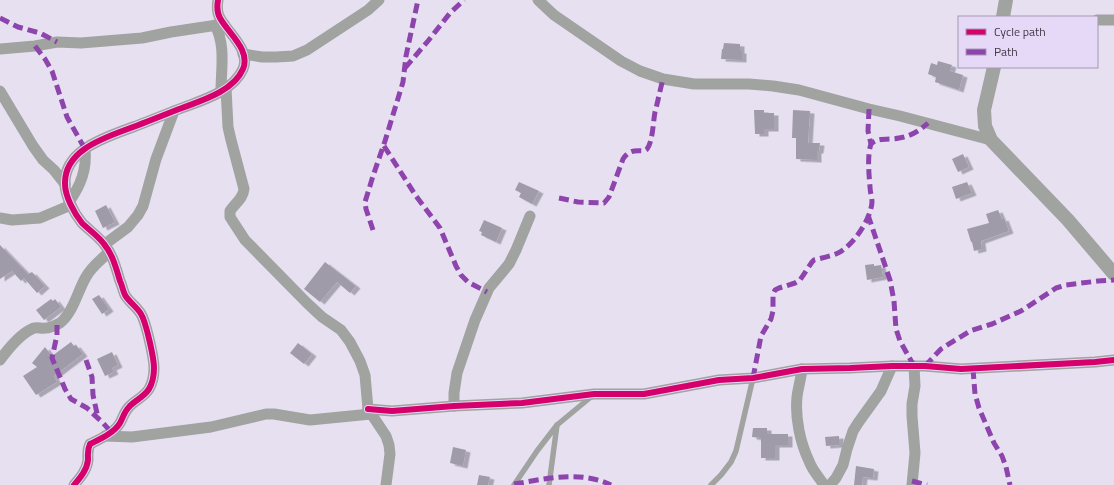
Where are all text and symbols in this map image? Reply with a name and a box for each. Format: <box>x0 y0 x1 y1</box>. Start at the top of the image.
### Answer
legend <box>958 16 1098 68</box>
text: Cycle path <box>994 22 1046 41</box>
text: Path <box>994 42 1018 61</box>

